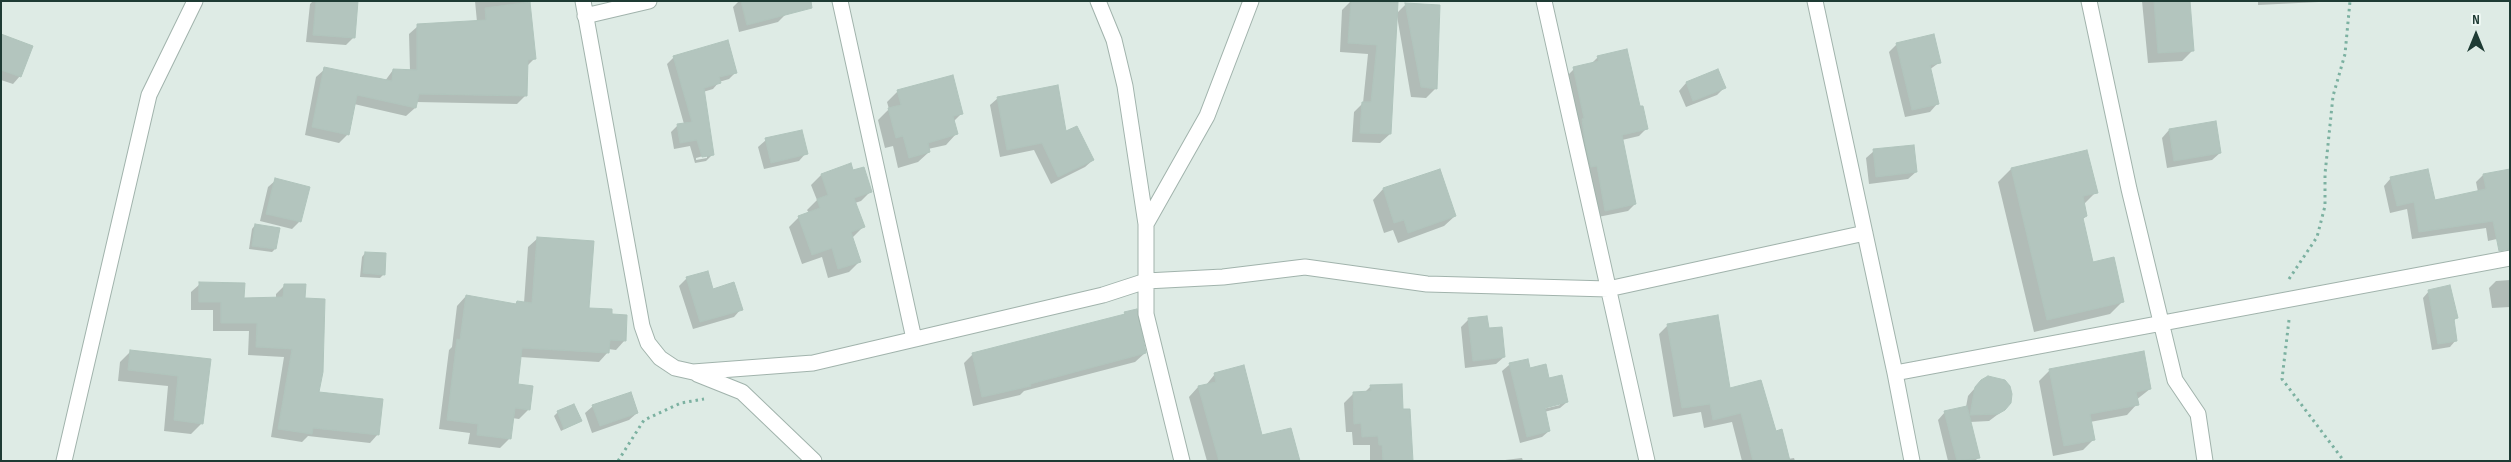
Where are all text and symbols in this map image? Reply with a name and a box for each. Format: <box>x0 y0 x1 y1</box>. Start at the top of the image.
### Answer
north arrow <box>2451 10 2501 60</box>
text: N <box>2472 11 2480 28</box>

